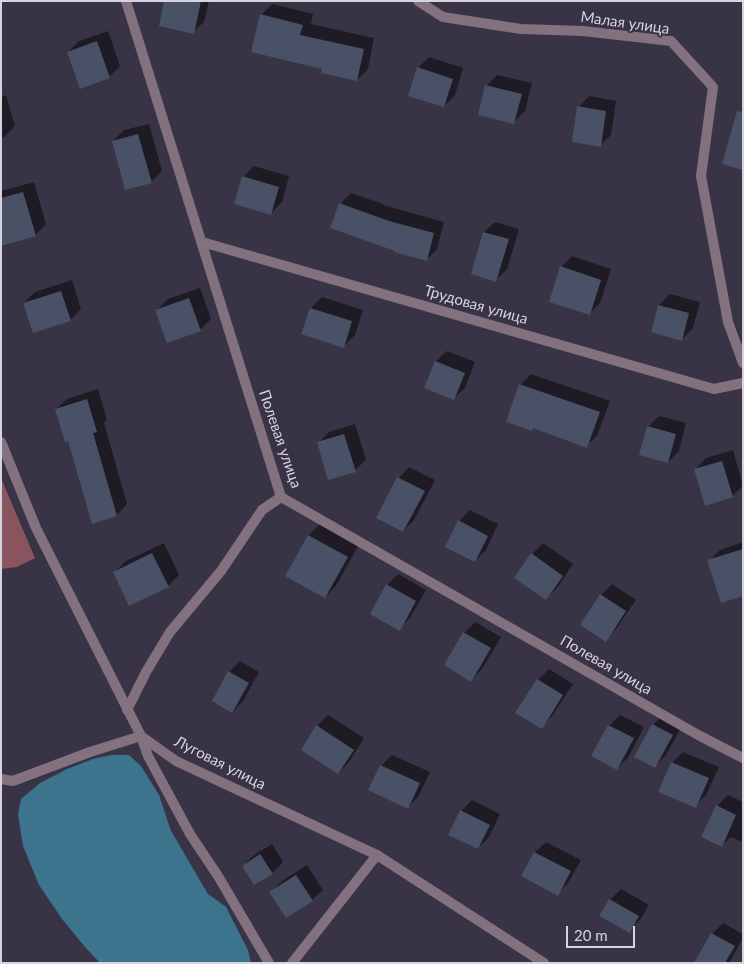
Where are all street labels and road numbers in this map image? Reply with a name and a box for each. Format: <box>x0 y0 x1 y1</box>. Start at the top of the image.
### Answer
street label: Малая улица <box>579 8 671 38</box>
street label: Трудовая улица <box>422 282 530 328</box>
street label: Полевая улица <box>255 387 305 491</box>
street label: Полевая улица <box>557 631 655 699</box>
street label: Луговая улица <box>171 732 269 794</box>

